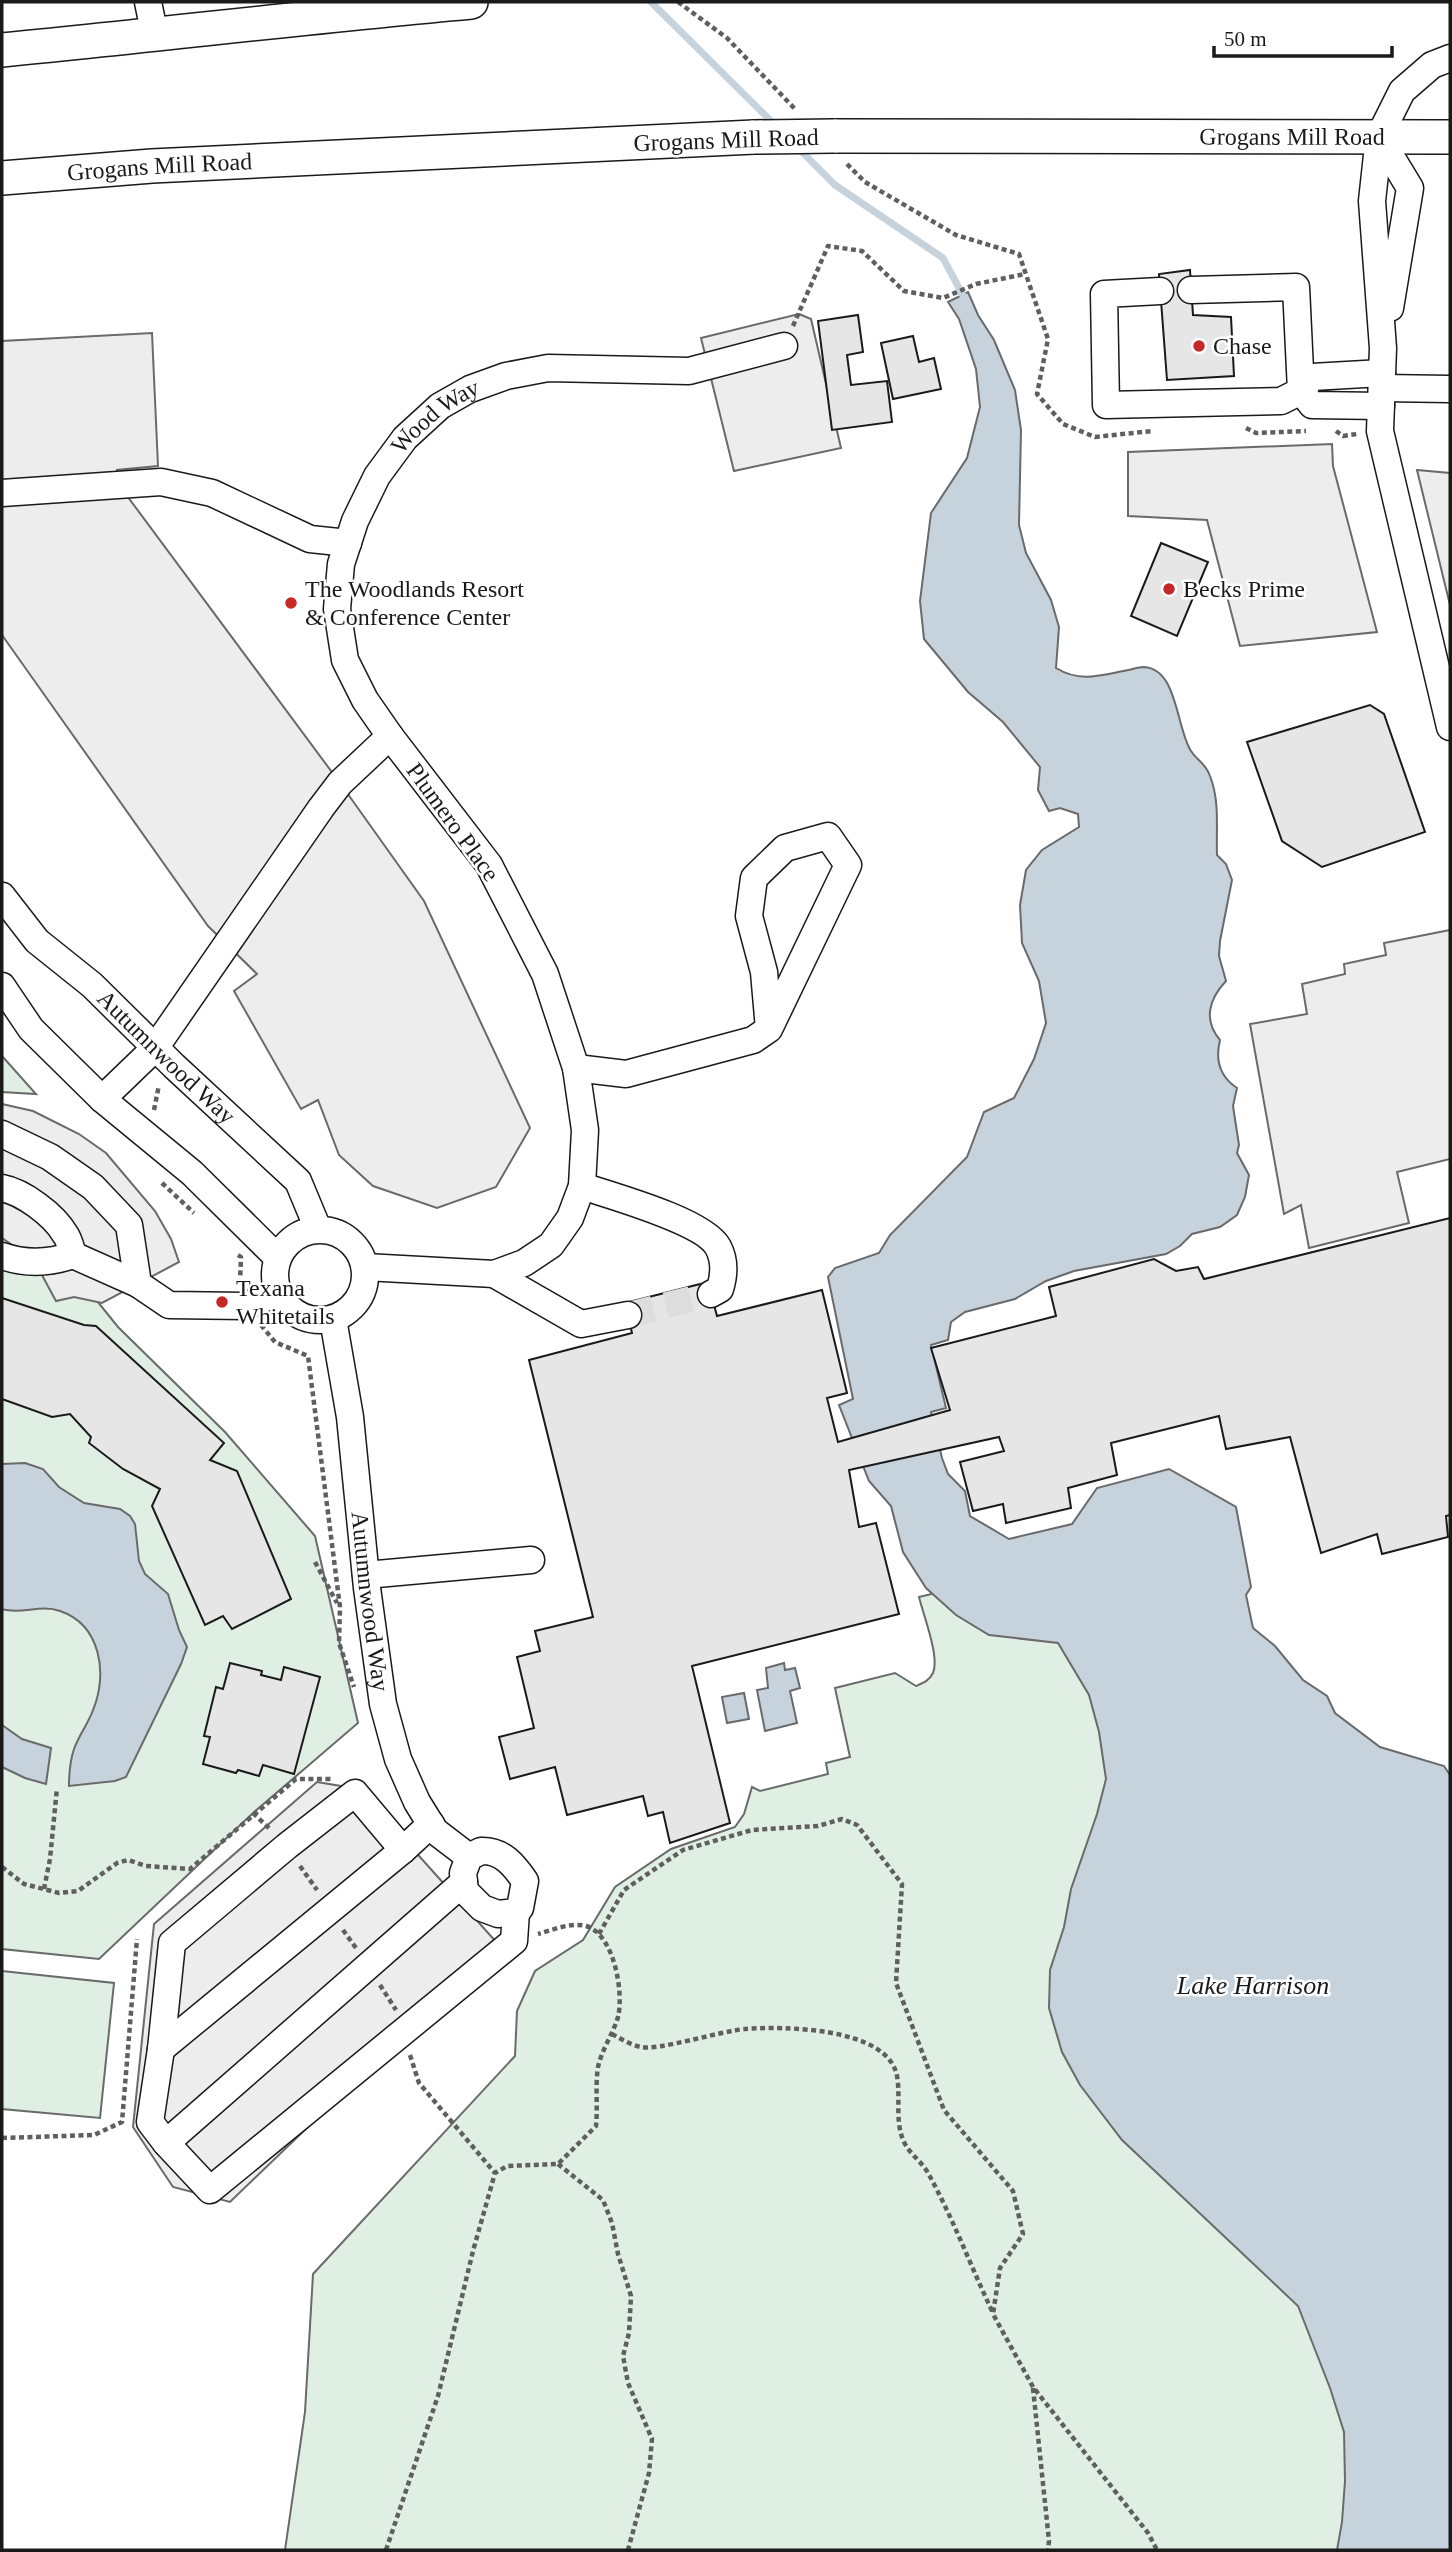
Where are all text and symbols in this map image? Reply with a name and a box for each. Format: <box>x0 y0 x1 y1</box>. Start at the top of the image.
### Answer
scale bar <box>1214 14 1392 58</box>
text: 50 m <box>1224 27 1267 51</box>
street label: Grogans Mill Road <box>633 124 819 156</box>
street label: Grogans Mill Road <box>1199 124 1385 150</box>
street label: Grogans Mill Road <box>66 148 253 186</box>
place label: Chase <box>1213 333 1272 359</box>
marker: Chase <box>1191 338 1207 354</box>
street label: Wood Way <box>385 374 482 458</box>
place label: The Woodlands Resort & Conference Center <box>305 576 524 630</box>
place label: Becks Prime <box>1183 576 1305 602</box>
marker: Becks Prime <box>1161 581 1177 597</box>
marker: The Woodlands Resort & Conference Center <box>283 595 299 611</box>
street label: Plumero Place <box>402 758 504 886</box>
street label: Autumnwood Way <box>92 985 241 1129</box>
place label: Texana Whitetails <box>236 1275 335 1329</box>
marker: Texana Whitetails <box>214 1294 230 1310</box>
street label: Autumnwood Way <box>346 1510 394 1693</box>
water label: Lake Harrison <box>1176 1971 1329 2000</box>

